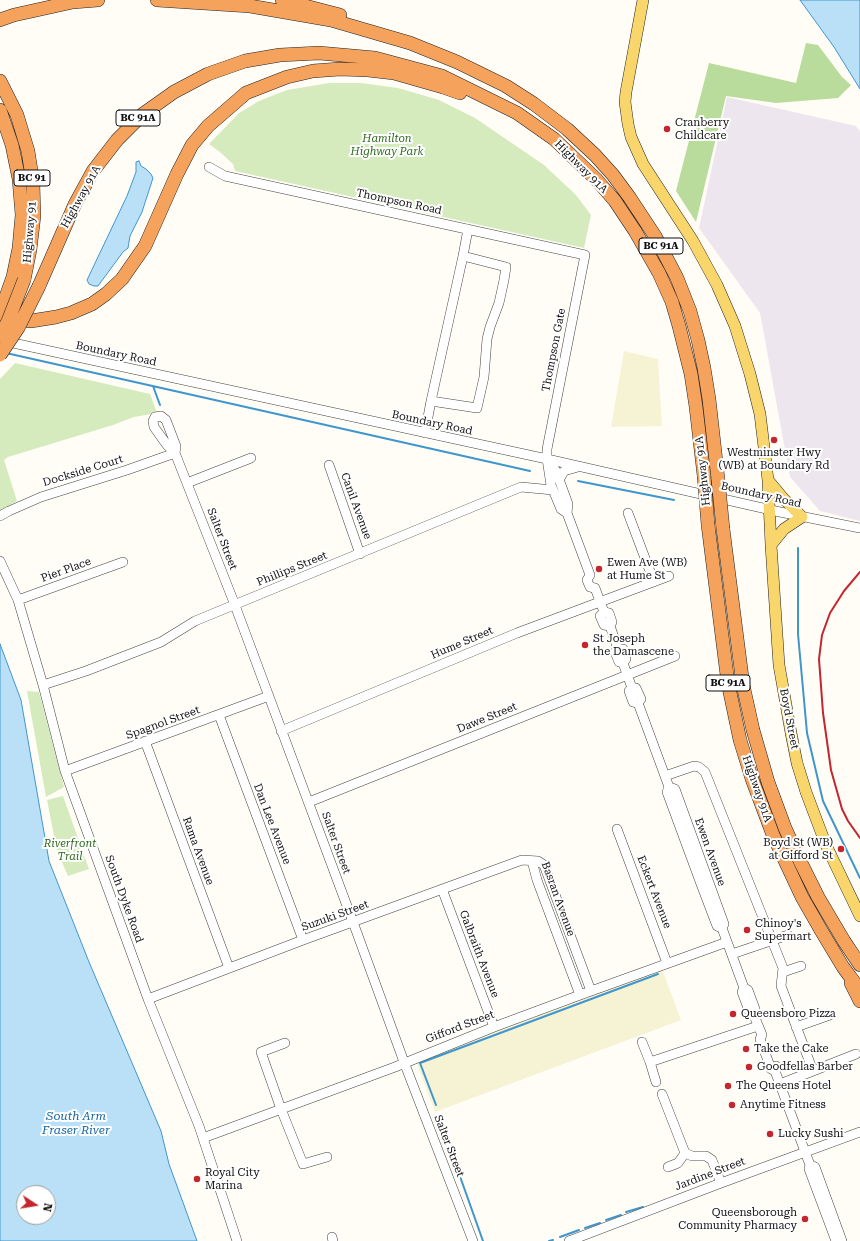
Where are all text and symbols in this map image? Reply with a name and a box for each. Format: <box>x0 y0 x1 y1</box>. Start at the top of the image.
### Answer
road number: BC 91A <box>116 110 160 126</box>
place label: Cranberry Childcare <box>675 116 729 142</box>
marker: Cranberry Childcare <box>662 124 672 134</box>
park label: Hamilton Highway Park <box>351 132 423 158</box>
street label: Highway 91A <box>552 138 610 196</box>
street label: Highway 91A <box>58 163 104 231</box>
road number: BC 91 <box>14 170 50 186</box>
street label: Thompson Road <box>355 186 443 218</box>
street label: Highway 91 <box>21 200 39 264</box>
road number: BC 91A <box>639 238 683 254</box>
street label: Thompson Gate <box>539 307 569 393</box>
street label: Boundary Road <box>74 339 158 369</box>
street label: Boundary Road <box>390 408 474 438</box>
marker: Westminster Hwy (WB) at Boundary Rd <box>769 435 779 445</box>
street label: Highway 91A <box>693 436 713 506</box>
place label: Westminster Hwy (WB) at Boundary Rd <box>718 446 830 472</box>
street label: Dockside Court <box>41 453 125 489</box>
street label: Canil Avenue <box>338 471 374 541</box>
street label: Boundary Road <box>719 479 803 511</box>
street label: Salter Street <box>204 506 240 572</box>
street label: Phillips Street <box>255 549 329 589</box>
street label: Pier Place <box>39 555 93 585</box>
place label: Ewen Ave (WB) at Hume St <box>607 556 687 582</box>
marker: Ewen Ave (WB) at Hume St <box>594 564 604 574</box>
street label: Hume Street <box>429 624 495 662</box>
place label: St Joseph the Damascene <box>593 632 674 658</box>
marker: St Joseph the Damascene <box>580 640 590 650</box>
road number: BC 91A <box>706 675 750 691</box>
street label: Boyd Street <box>777 688 801 750</box>
street label: Dawe Street <box>455 700 519 736</box>
street label: Spagnol Street <box>124 704 202 742</box>
street label: Highway 91A <box>739 754 775 824</box>
street label: Dan Lee Avenue <box>251 782 293 866</box>
street label: Salter Street <box>319 810 353 876</box>
street label: Rama Avenue <box>180 815 216 887</box>
street label: Ewen Avenue <box>692 816 728 888</box>
place label: Boyd St (WB) at Gifford St <box>763 836 833 862</box>
park label: Riverfront Trail <box>44 837 96 863</box>
marker: Boyd St (WB) at Gifford St <box>836 844 846 854</box>
street label: South Dyke Road <box>102 853 146 945</box>
street label: Eckert Avenue <box>634 854 674 930</box>
street label: Basran Avenue <box>538 860 578 938</box>
street label: Suzuki Street <box>300 898 370 934</box>
street label: Galbraith Avenue <box>456 908 502 1000</box>
place label: Chinoy's Supermart <box>755 917 811 943</box>
marker: Chinoy's Supermart <box>742 925 752 935</box>
place label: Queensboro Pizza <box>741 1007 836 1021</box>
street label: Gifford Street <box>424 1008 496 1046</box>
marker: Queensboro Pizza <box>728 1009 738 1019</box>
place label: Take the Cake <box>754 1042 829 1056</box>
marker: Take the Cake <box>741 1044 751 1054</box>
place label: Goodfellas Barber <box>757 1060 853 1074</box>
marker: Goodfellas Barber <box>744 1062 754 1072</box>
place label: The Queens Hotel <box>736 1079 831 1093</box>
marker: The Queens Hotel <box>723 1081 733 1091</box>
place label: Anytime Fitness <box>740 1098 826 1112</box>
marker: Anytime Fitness <box>727 1100 737 1110</box>
water label: South Arm Fraser River <box>42 1109 110 1137</box>
street label: Salter Street <box>431 1113 467 1179</box>
place label: Lucky Sushi <box>778 1127 844 1141</box>
marker: Lucky Sushi <box>765 1129 775 1139</box>
street label: Jardine Street <box>673 1155 747 1193</box>
place label: Royal City Marina <box>205 1166 260 1192</box>
marker: Royal City Marina <box>192 1174 202 1184</box>
north arrow <box>16 1185 56 1225</box>
text: N <box>40 1202 54 1213</box>
place label: Queensborough Community Pharmacy <box>678 1206 797 1232</box>
marker: Queensborough Community Pharmacy <box>800 1214 810 1224</box>

